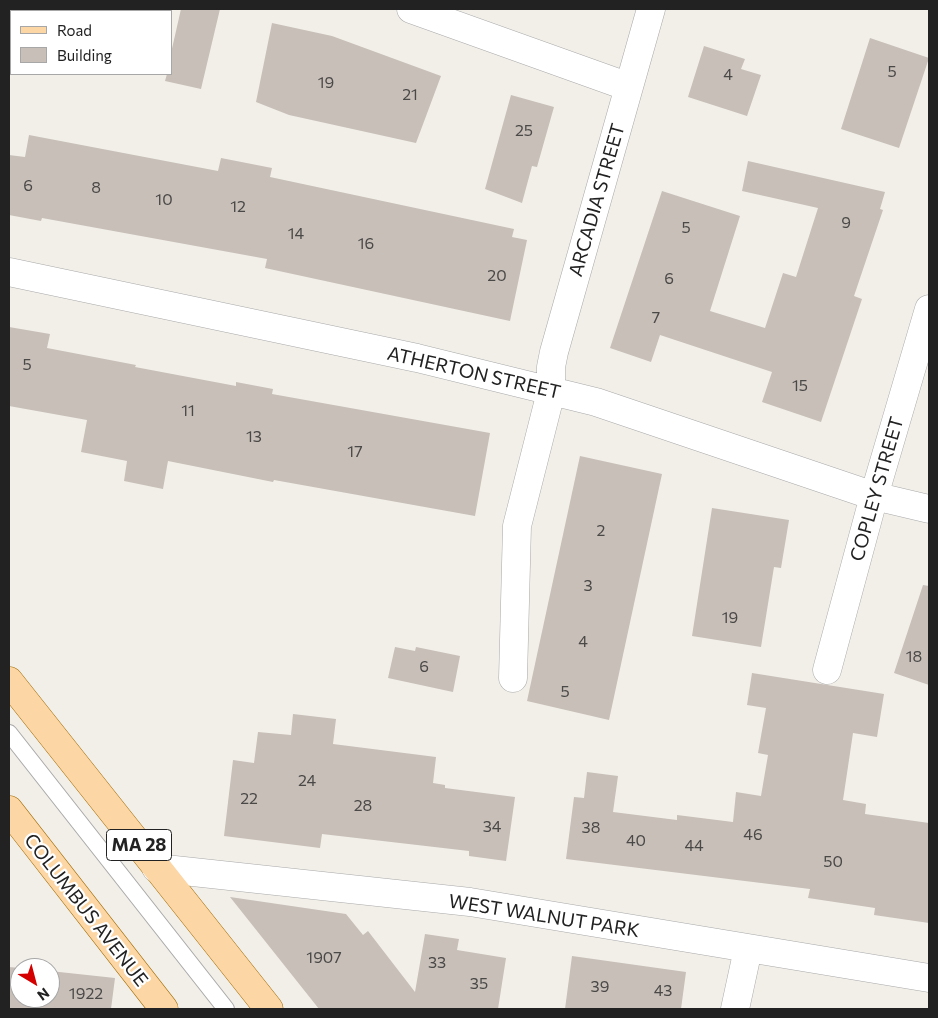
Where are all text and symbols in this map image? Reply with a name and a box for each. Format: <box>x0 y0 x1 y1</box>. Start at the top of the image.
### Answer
legend <box>10 10 172 75</box>
text: Road <box>57 21 92 39</box>
text: Building <box>57 46 112 64</box>
house number: 5 <box>887 62 897 82</box>
house number: 4 <box>723 65 733 85</box>
house number: 19 <box>318 73 334 93</box>
house number: 21 <box>402 85 418 105</box>
house number: 25 <box>515 121 533 141</box>
street label: ARCADIA STREET <box>564 121 630 279</box>
house number: 6 <box>23 176 33 196</box>
house number: 8 <box>91 178 101 198</box>
house number: 10 <box>155 190 173 210</box>
house number: 12 <box>230 197 246 217</box>
house number: 9 <box>841 213 851 233</box>
house number: 5 <box>681 218 691 238</box>
house number: 14 <box>288 224 304 244</box>
house number: 16 <box>358 234 374 254</box>
house number: 20 <box>487 266 507 286</box>
house number: 6 <box>664 269 674 289</box>
house number: 7 <box>652 308 660 328</box>
street label: ATHERTON STREET <box>385 342 563 404</box>
house number: 5 <box>22 355 32 375</box>
house number: 15 <box>792 376 808 396</box>
house number: 11 <box>181 401 195 421</box>
street label: COPLEY STREET <box>845 414 909 564</box>
house number: 13 <box>246 427 262 447</box>
house number: 17 <box>347 442 363 462</box>
house number: 2 <box>597 521 605 541</box>
house number: 3 <box>583 576 593 596</box>
house number: 19 <box>722 608 738 628</box>
house number: 4 <box>578 632 588 652</box>
house number: 18 <box>906 647 922 667</box>
house number: 6 <box>419 657 429 677</box>
house number: 5 <box>560 682 570 702</box>
house number: 24 <box>298 771 316 791</box>
house number: 22 <box>240 789 258 809</box>
house number: 28 <box>354 796 372 816</box>
house number: 34 <box>483 817 501 837</box>
house number: 38 <box>582 818 600 838</box>
house number: 46 <box>743 825 763 845</box>
street label: COLUMBUS AVENUE <box>19 829 153 991</box>
road number: MA 28 <box>106 830 172 860</box>
house number: 40 <box>626 831 646 851</box>
house number: 44 <box>684 836 704 856</box>
house number: 50 <box>823 852 843 872</box>
street label: WEST WALNUT PARK <box>447 890 641 942</box>
house number: 1907 <box>306 948 342 968</box>
house number: 33 <box>428 953 446 973</box>
north arrow <box>10 958 60 1008</box>
house number: 35 <box>470 974 488 994</box>
house number: 39 <box>591 977 609 997</box>
house number: 43 <box>654 981 672 1001</box>
house number: 1922 <box>69 984 103 1004</box>
text: N <box>34 985 53 1005</box>

